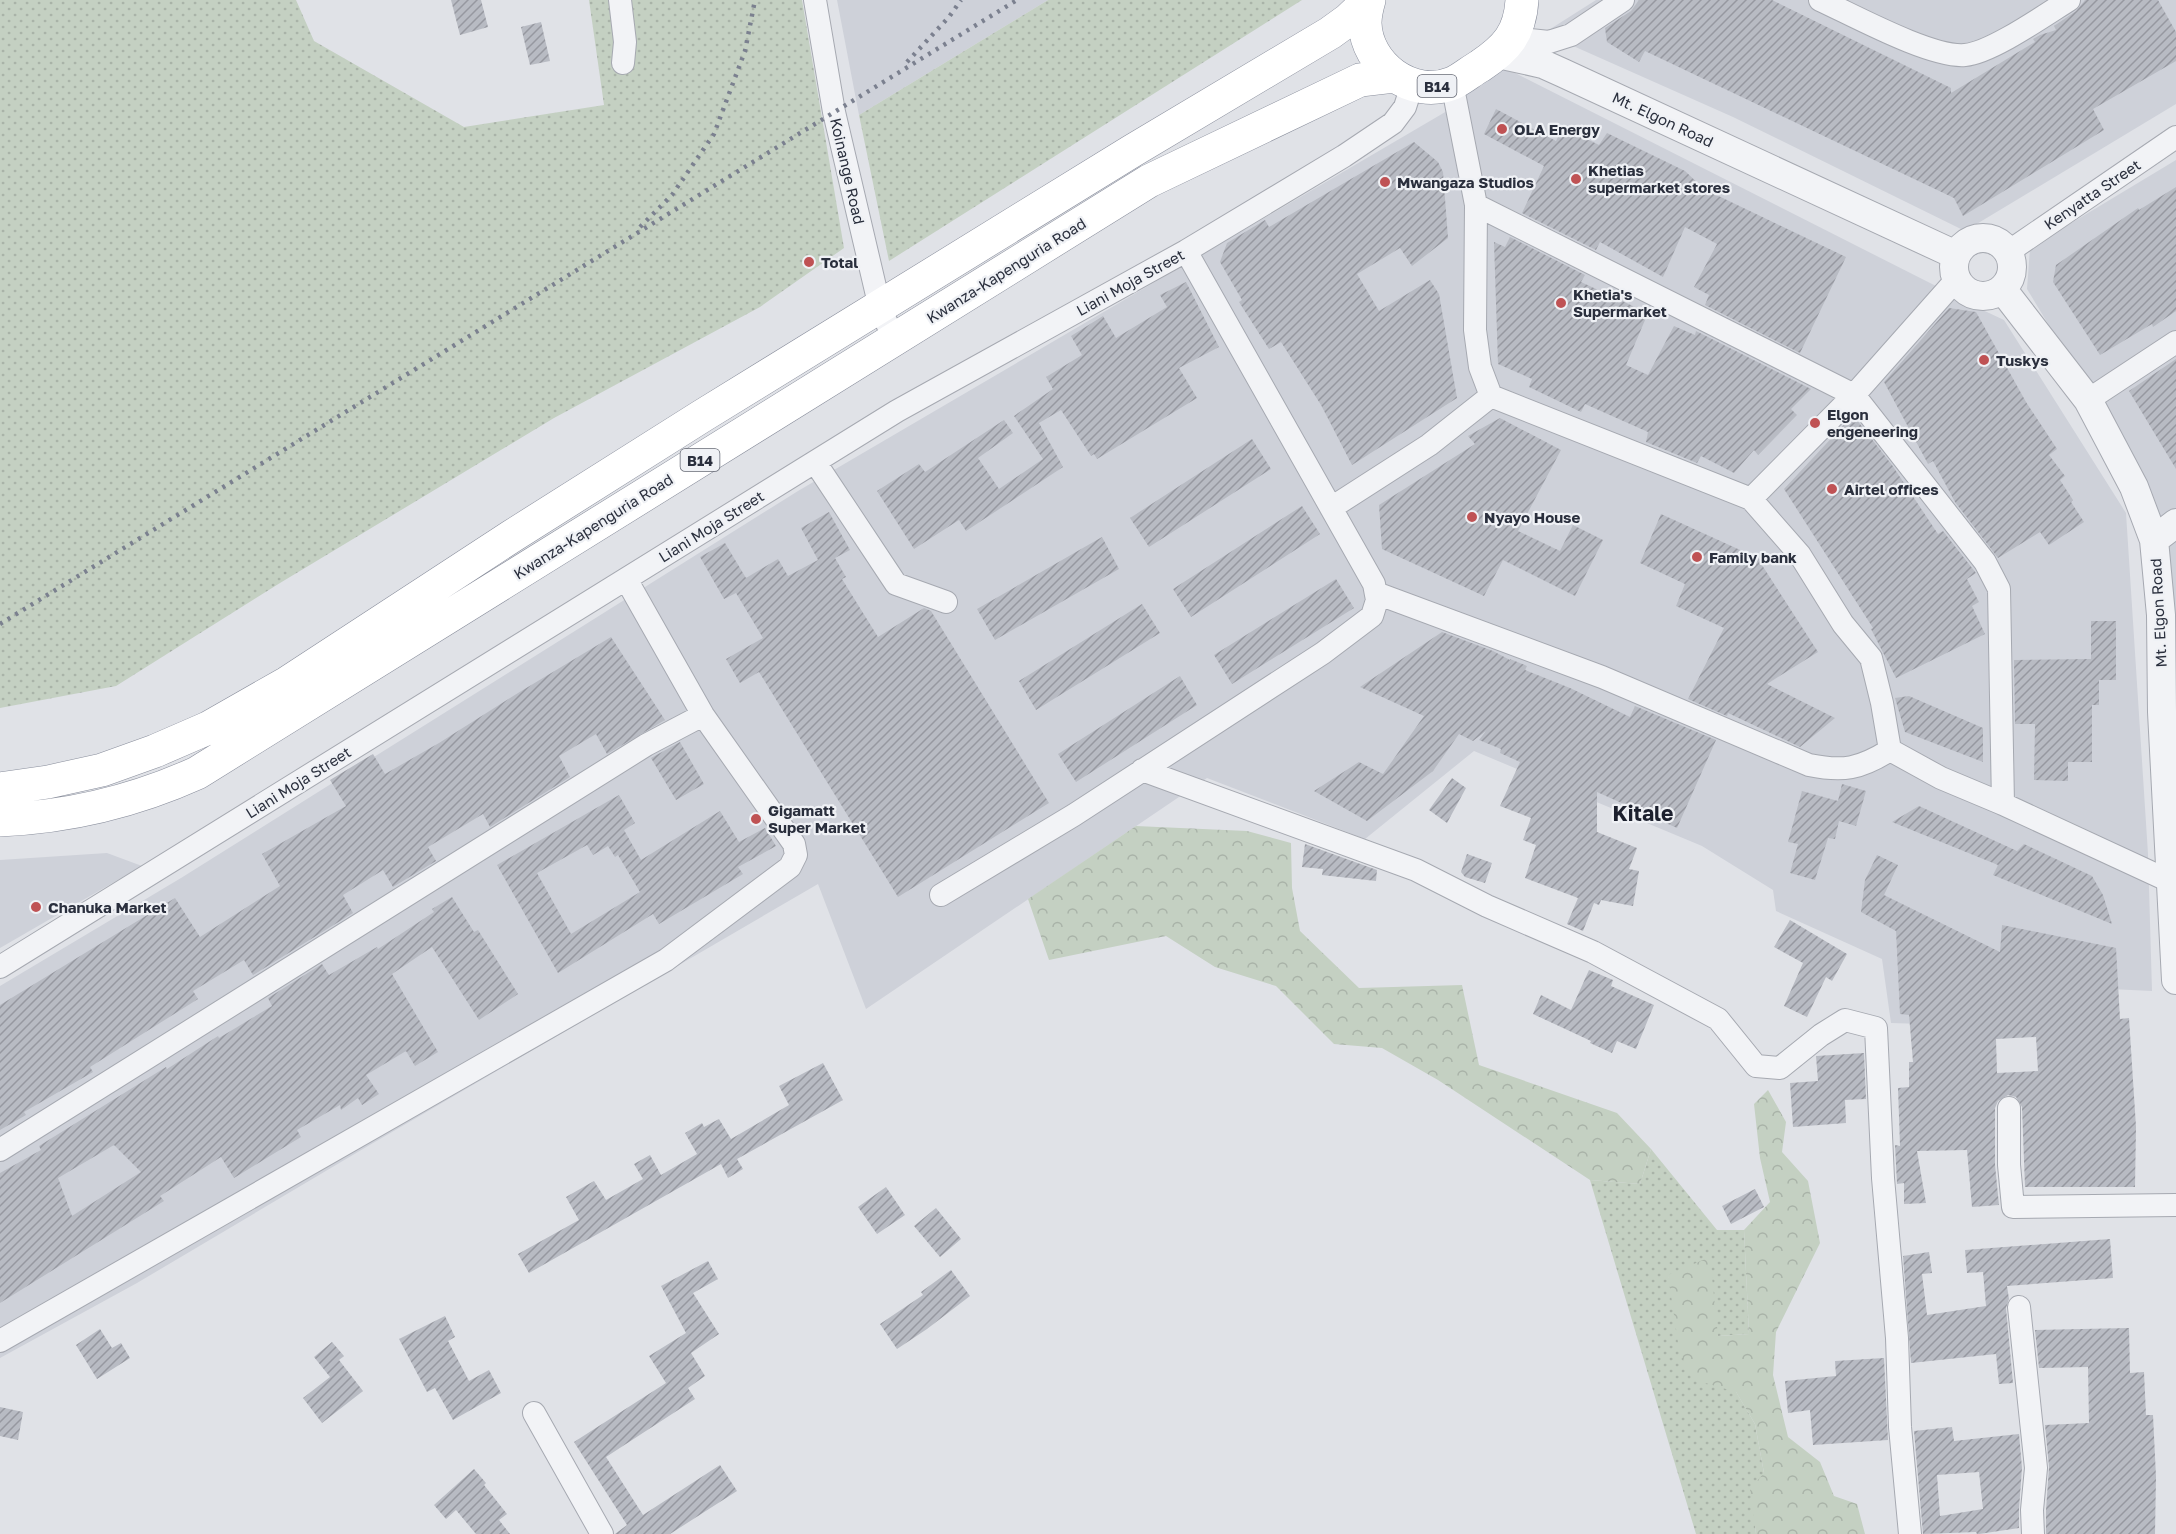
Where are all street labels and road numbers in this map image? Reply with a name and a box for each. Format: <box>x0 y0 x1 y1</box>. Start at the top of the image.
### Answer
road number: B14 <box>1418 75 1456 97</box>
street label: Mt. Elgon Road <box>1610 88 1716 150</box>
street label: Koinange Road <box>827 116 869 226</box>
street label: Kenyatta Street <box>2040 155 2144 233</box>
street label: Kwanza-Kapenguria Road <box>923 214 1089 326</box>
street label: Liani Moja Street <box>1073 245 1187 319</box>
road number: B14 <box>680 449 720 471</box>
street label: Kwanza-Kapenguria Road <box>510 470 676 582</box>
street label: Liani Moja Street <box>655 486 767 566</box>
street label: Mt. Elgon Road <box>2146 558 2170 668</box>
street label: Liani Moja Street <box>242 742 354 822</box>

